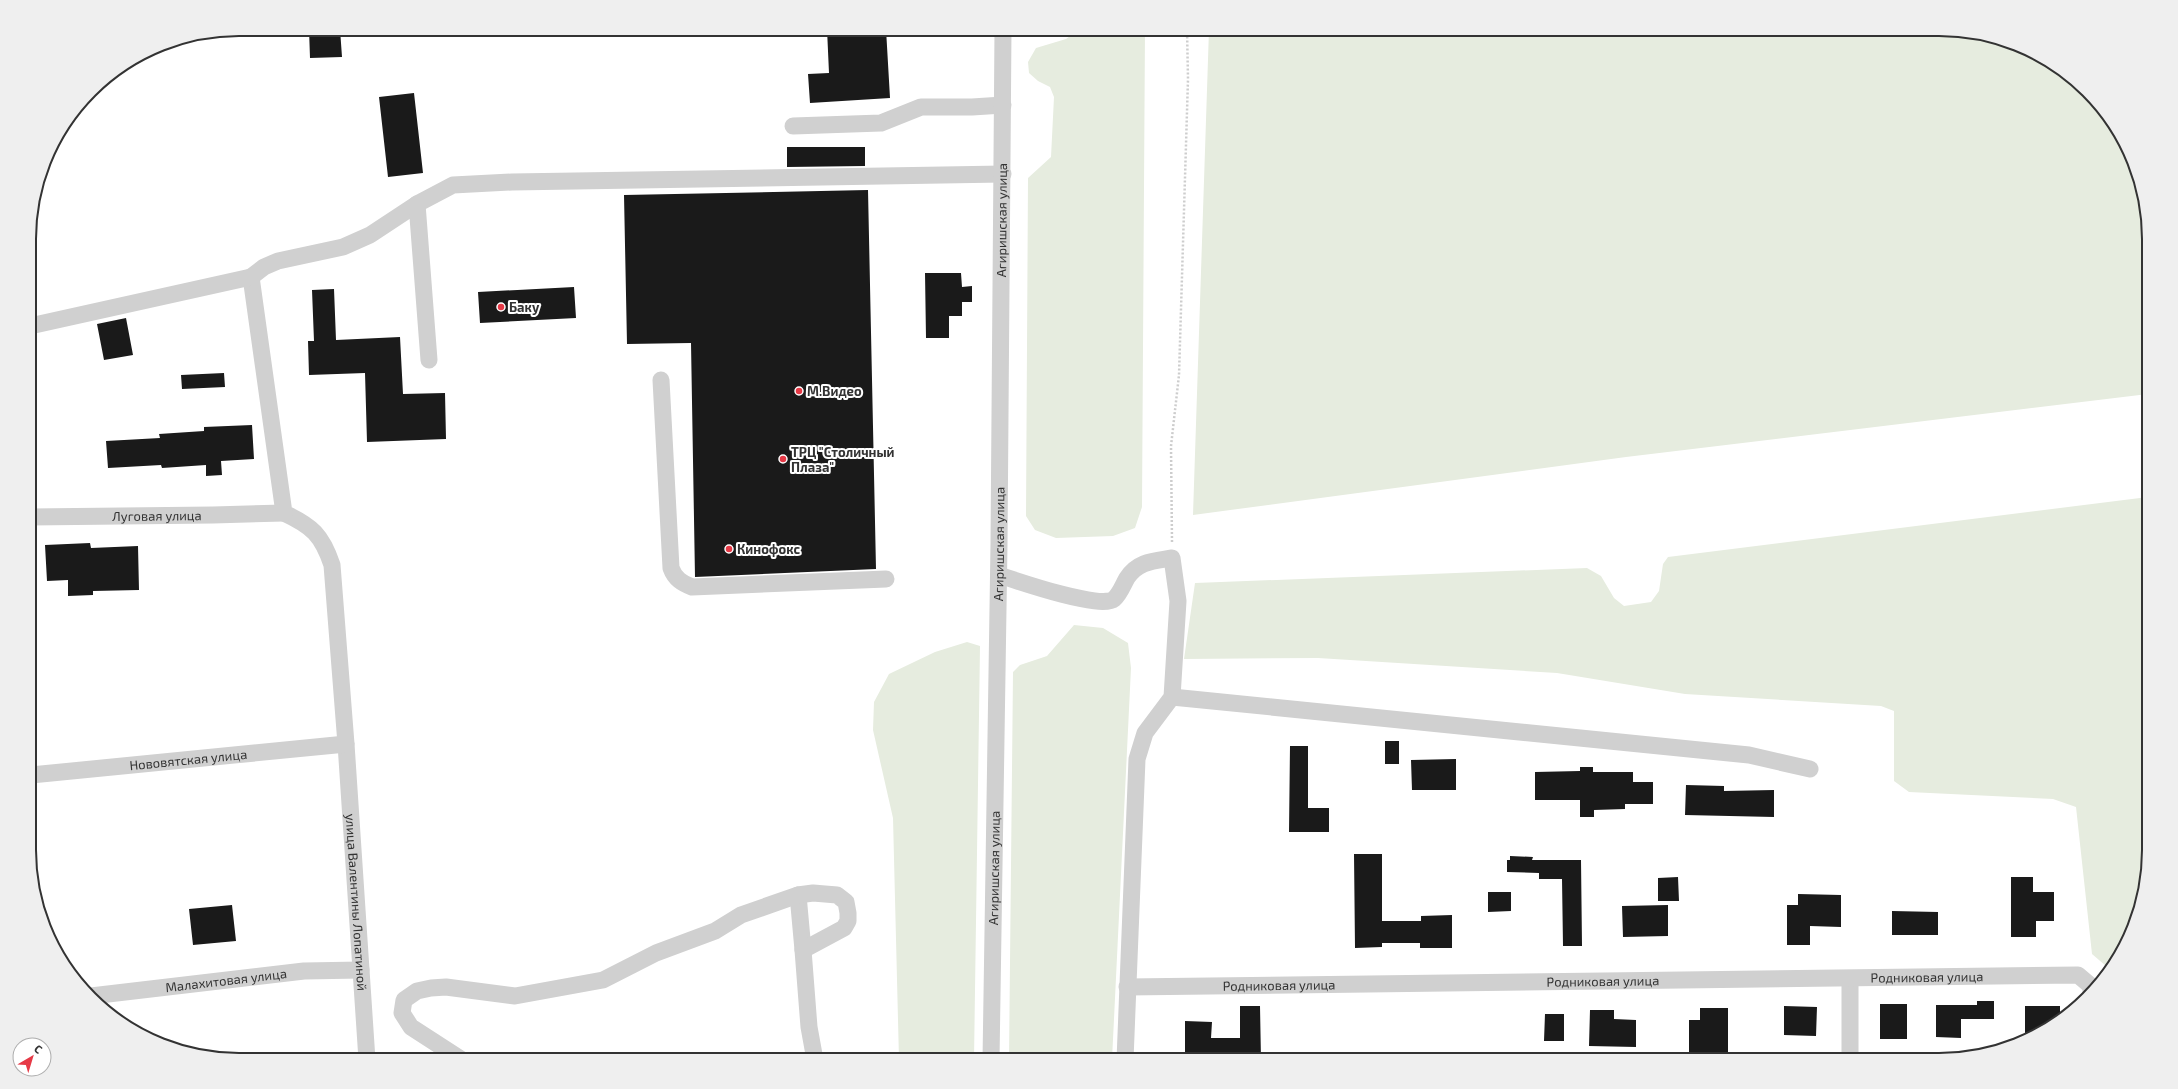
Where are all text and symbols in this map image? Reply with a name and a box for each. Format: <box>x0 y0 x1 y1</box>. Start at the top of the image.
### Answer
street label: Агиришская улица <box>993 163 1010 277</box>
place label: Баку <box>509 299 540 315</box>
marker: Баку <box>496 302 506 312</box>
place label: М.Видео <box>807 383 862 399</box>
marker: М.Видео <box>794 386 804 396</box>
place label: ТРЦ "Столичный Плаза" <box>791 444 895 475</box>
marker: ТРЦ "Столичный Плаза" <box>778 454 788 464</box>
street label: Агиришская улица <box>990 487 1007 601</box>
street label: Луговая улица <box>112 507 202 524</box>
place label: Кинофокс <box>737 541 801 557</box>
marker: Кинофокс <box>724 544 734 554</box>
street label: Нововятская улица <box>129 746 248 773</box>
street label: Агиришская улица <box>985 811 1003 925</box>
street label: улица Валентины Лопатиной <box>343 813 370 991</box>
street label: Малахитовая улица <box>165 965 288 995</box>
street label: Родниковая улица <box>1870 968 1983 986</box>
street label: Родниковая улица <box>1546 972 1659 990</box>
street label: Родниковая улица <box>1222 976 1335 994</box>
north arrow <box>12 1037 52 1077</box>
text: С <box>32 1042 45 1056</box>

